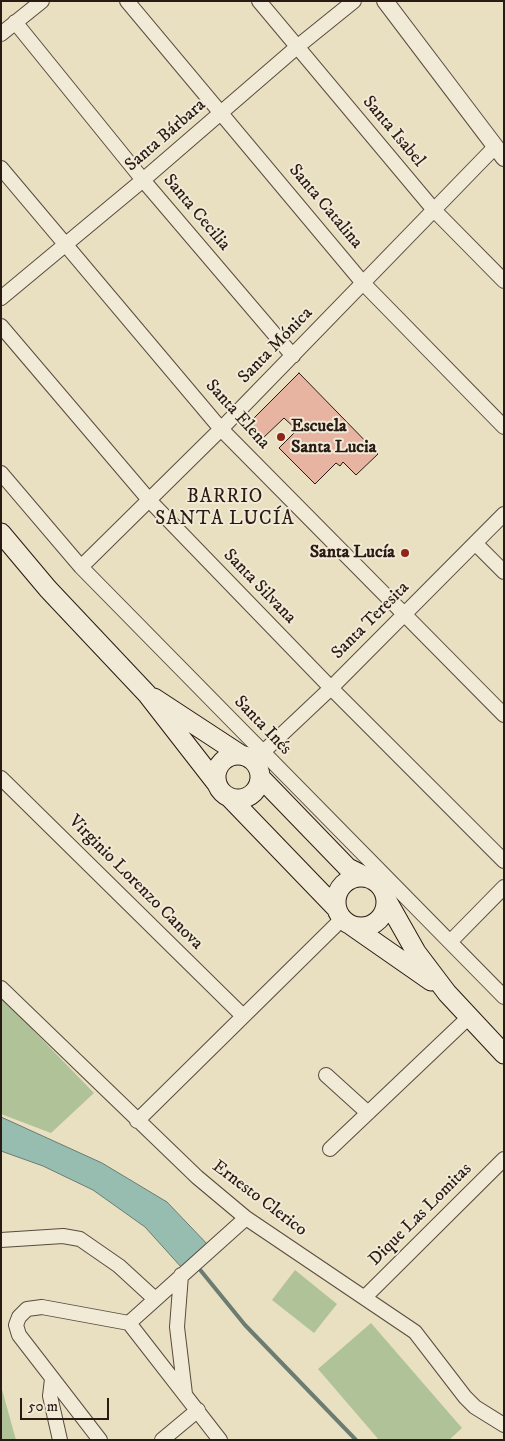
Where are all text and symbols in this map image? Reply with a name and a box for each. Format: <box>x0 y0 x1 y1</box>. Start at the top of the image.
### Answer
street label: Santa Isabel <box>357 92 429 172</box>
street label: Santa Bárbara <box>121 95 211 177</box>
street label: Santa Catalina <box>283 160 367 254</box>
street label: Santa Cecilia <box>158 170 234 256</box>
street label: Santa Mónica <box>234 303 318 389</box>
street label: Santa Elena <box>200 376 274 454</box>
place label: Escuela Santa Lucia <box>291 416 376 458</box>
marker: Escuela Santa Lucia <box>275 431 287 443</box>
district label: BARRIO SANTA LUCÍA <box>154 487 296 531</box>
place label: Santa Lucía <box>310 542 395 564</box>
street label: Santa Silvana <box>218 545 300 629</box>
marker: Santa Lucía <box>399 547 411 559</box>
street label: Santa Teresita <box>328 578 414 664</box>
street label: Santa Inés <box>229 692 295 760</box>
street label: Virginio Lorenzo Canova <box>63 811 207 955</box>
street label: Ernesto Clerico <box>207 1156 311 1242</box>
street label: Dique Las Lomitas <box>365 1159 477 1271</box>
scale bar <box>22 1388 111 1420</box>
text: 50 m <box>28 1397 58 1416</box>

